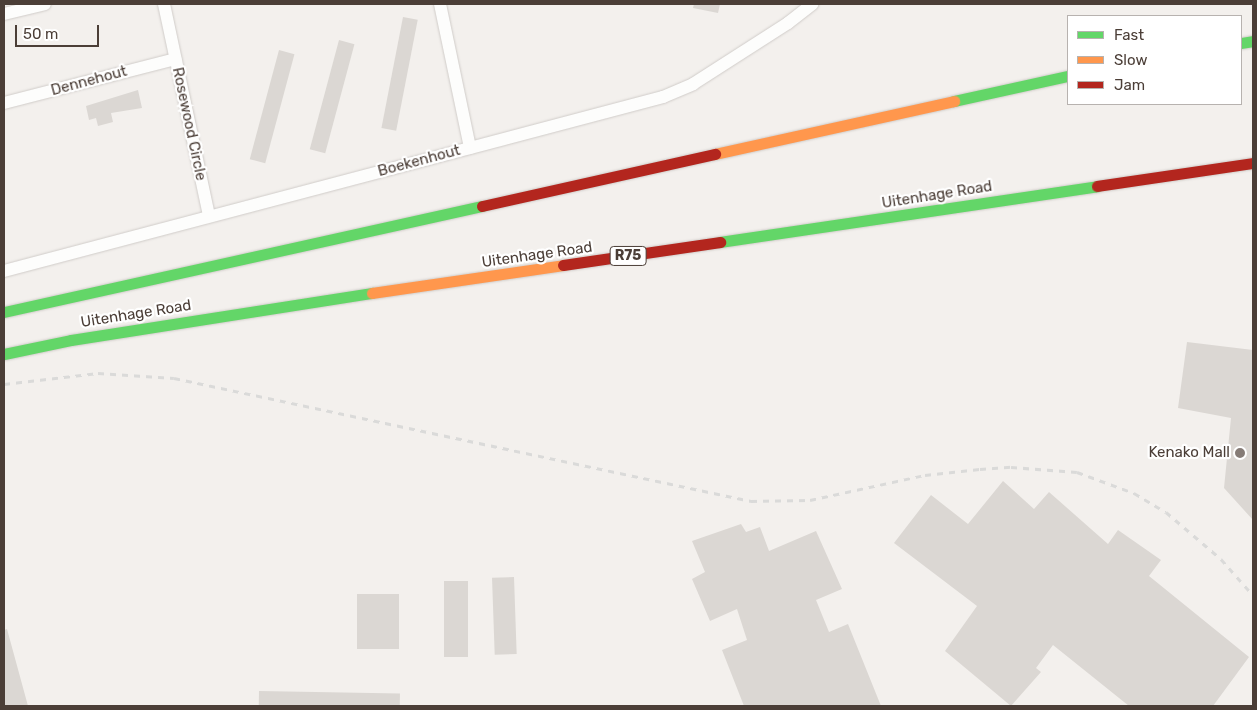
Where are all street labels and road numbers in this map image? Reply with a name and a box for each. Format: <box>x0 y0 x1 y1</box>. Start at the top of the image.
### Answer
street label: Dennehout <box>49 62 129 100</box>
street label: Rosewood Circle <box>168 66 210 182</box>
street label: Boekenhout <box>376 141 462 181</box>
street label: Uitenhage Road <box>881 177 993 213</box>
street label: Uitenhage Road <box>481 238 593 272</box>
road number: R75 <box>609 245 647 268</box>
street label: Uitenhage Road <box>80 296 192 332</box>

